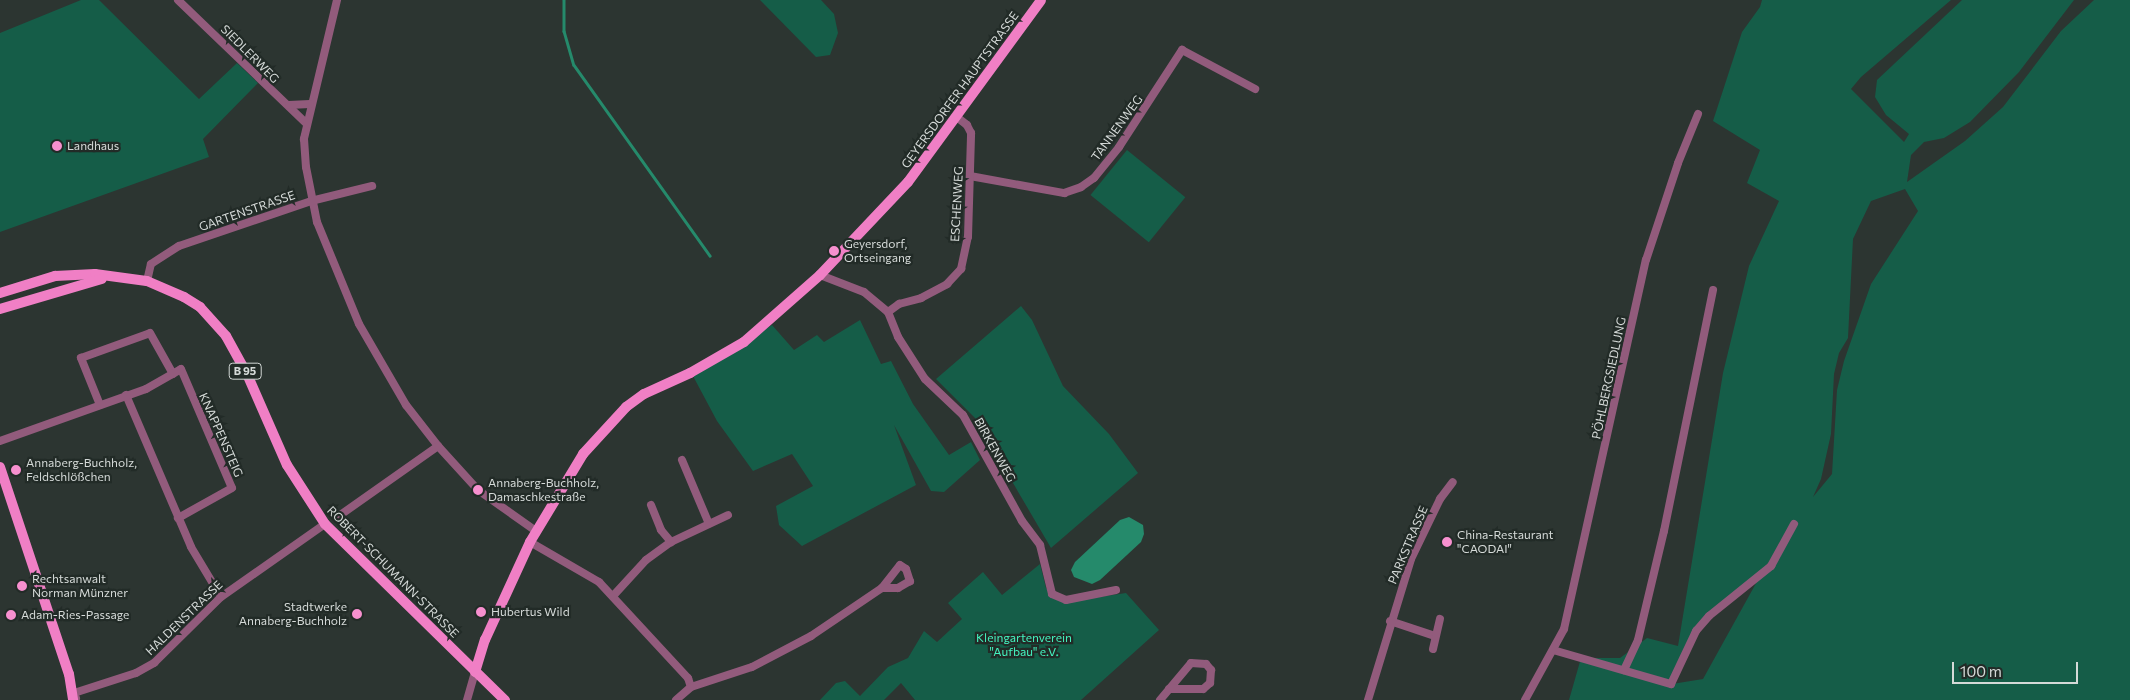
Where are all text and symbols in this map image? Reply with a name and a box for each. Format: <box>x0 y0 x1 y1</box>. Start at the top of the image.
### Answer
street label: GEYERSDORFER HAUPTSTRASSE <box>898 9 1022 171</box>
street label: SIEDLERWEG <box>218 22 282 86</box>
street label: TANNENWEG <box>1088 92 1146 164</box>
place label: Landhaus <box>67 139 119 153</box>
marker: Landhaus <box>51 140 63 152</box>
street label: ESCHENWEG <box>948 166 966 242</box>
street label: GARTENSTRASSE <box>197 188 297 234</box>
place label: Geyersdorf, Ortseingang <box>844 237 911 265</box>
marker: Geyersdorf, Ortseingang <box>828 245 840 257</box>
street label: PÖHLBERGSIEDLUNG <box>1589 316 1629 440</box>
road number: B 95 <box>228 362 262 380</box>
street label: KNAPPENSTEIG <box>196 391 246 479</box>
street label: BIRKENWEG <box>971 415 1019 485</box>
place label: Annaberg-Buchholz, Feldschlößchen <box>26 456 137 484</box>
marker: Annaberg-Buchholz, Feldschlößchen <box>10 464 22 476</box>
place label: Annaberg-Buchholz, Damaschkestraße <box>488 476 599 504</box>
marker: Annaberg-Buchholz, Damaschkestraße <box>472 484 484 496</box>
street label: ROBERT-SCHUMANN-STRASSE <box>324 503 462 641</box>
street label: PARKSTRASSE <box>1385 504 1431 586</box>
place label: China-Restaurant "CAODAI" <box>1457 528 1553 556</box>
marker: China-Restaurant "CAODAI" <box>1441 536 1453 548</box>
place label: Rechtsanwalt Norman Münzner <box>32 572 128 600</box>
street label: HALDENSTRASSE <box>143 578 225 658</box>
marker: Rechtsanwalt Norman Münzner <box>16 580 28 592</box>
place label: Stadtwerke Annaberg-Buchholz <box>239 600 347 628</box>
place label: Hubertus Wild <box>491 605 570 619</box>
marker: Hubertus Wild <box>475 606 487 618</box>
place label: Adam-Ries-Passage <box>21 608 129 622</box>
marker: Stadtwerke Annaberg-Buchholz <box>351 608 363 620</box>
marker: Adam-Ries-Passage <box>5 609 17 621</box>
park label: Kleingartenverein "Aufbau" e.V. <box>976 631 1072 659</box>
scale bar <box>1955 652 2081 684</box>
text: 100 m <box>1960 662 2002 680</box>

